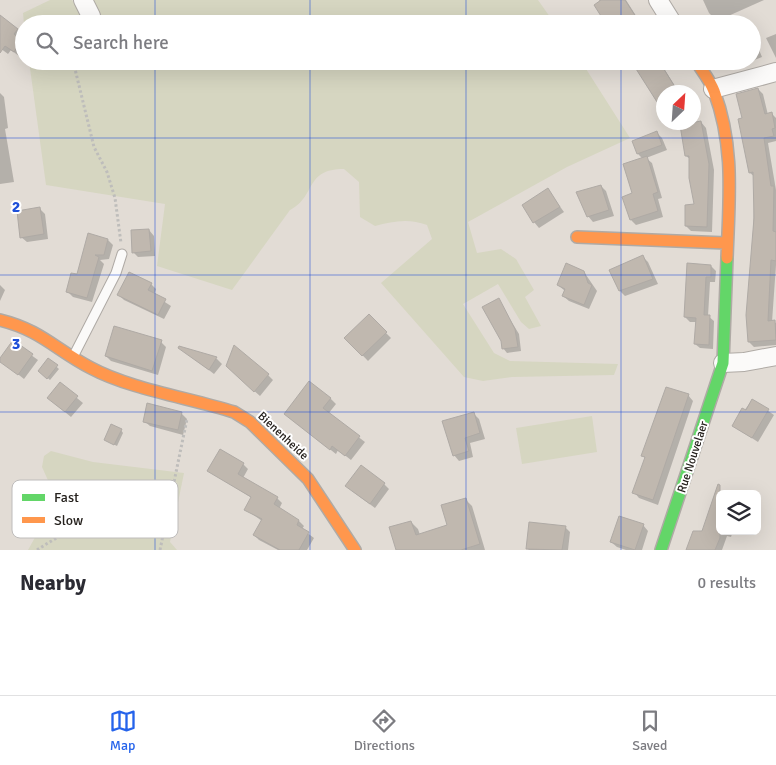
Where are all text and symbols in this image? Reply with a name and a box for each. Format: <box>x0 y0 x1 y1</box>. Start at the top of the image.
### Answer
search box <box>15 15 761 70</box>
icon: search <box>33 29 61 57</box>
text: Search here <box>73 31 169 55</box>
north arrow <box>656 85 701 130</box>
text: 2 <box>12 197 20 217</box>
text: 3 <box>12 334 20 354</box>
street label: Bienenheide <box>255 409 311 463</box>
street label: Rue Nouvelaer <box>674 419 712 495</box>
legend <box>12 480 178 538</box>
text: Fast <box>54 489 79 506</box>
map controls <box>716 490 761 535</box>
button: layers <box>716 490 761 535</box>
text: Slow <box>54 512 83 529</box>
text: Nearby <box>20 570 86 596</box>
text: 0 results <box>697 573 756 593</box>
tab: Map <box>109 707 137 754</box>
tab: Directions <box>354 707 415 754</box>
tab: Saved <box>632 707 667 754</box>

